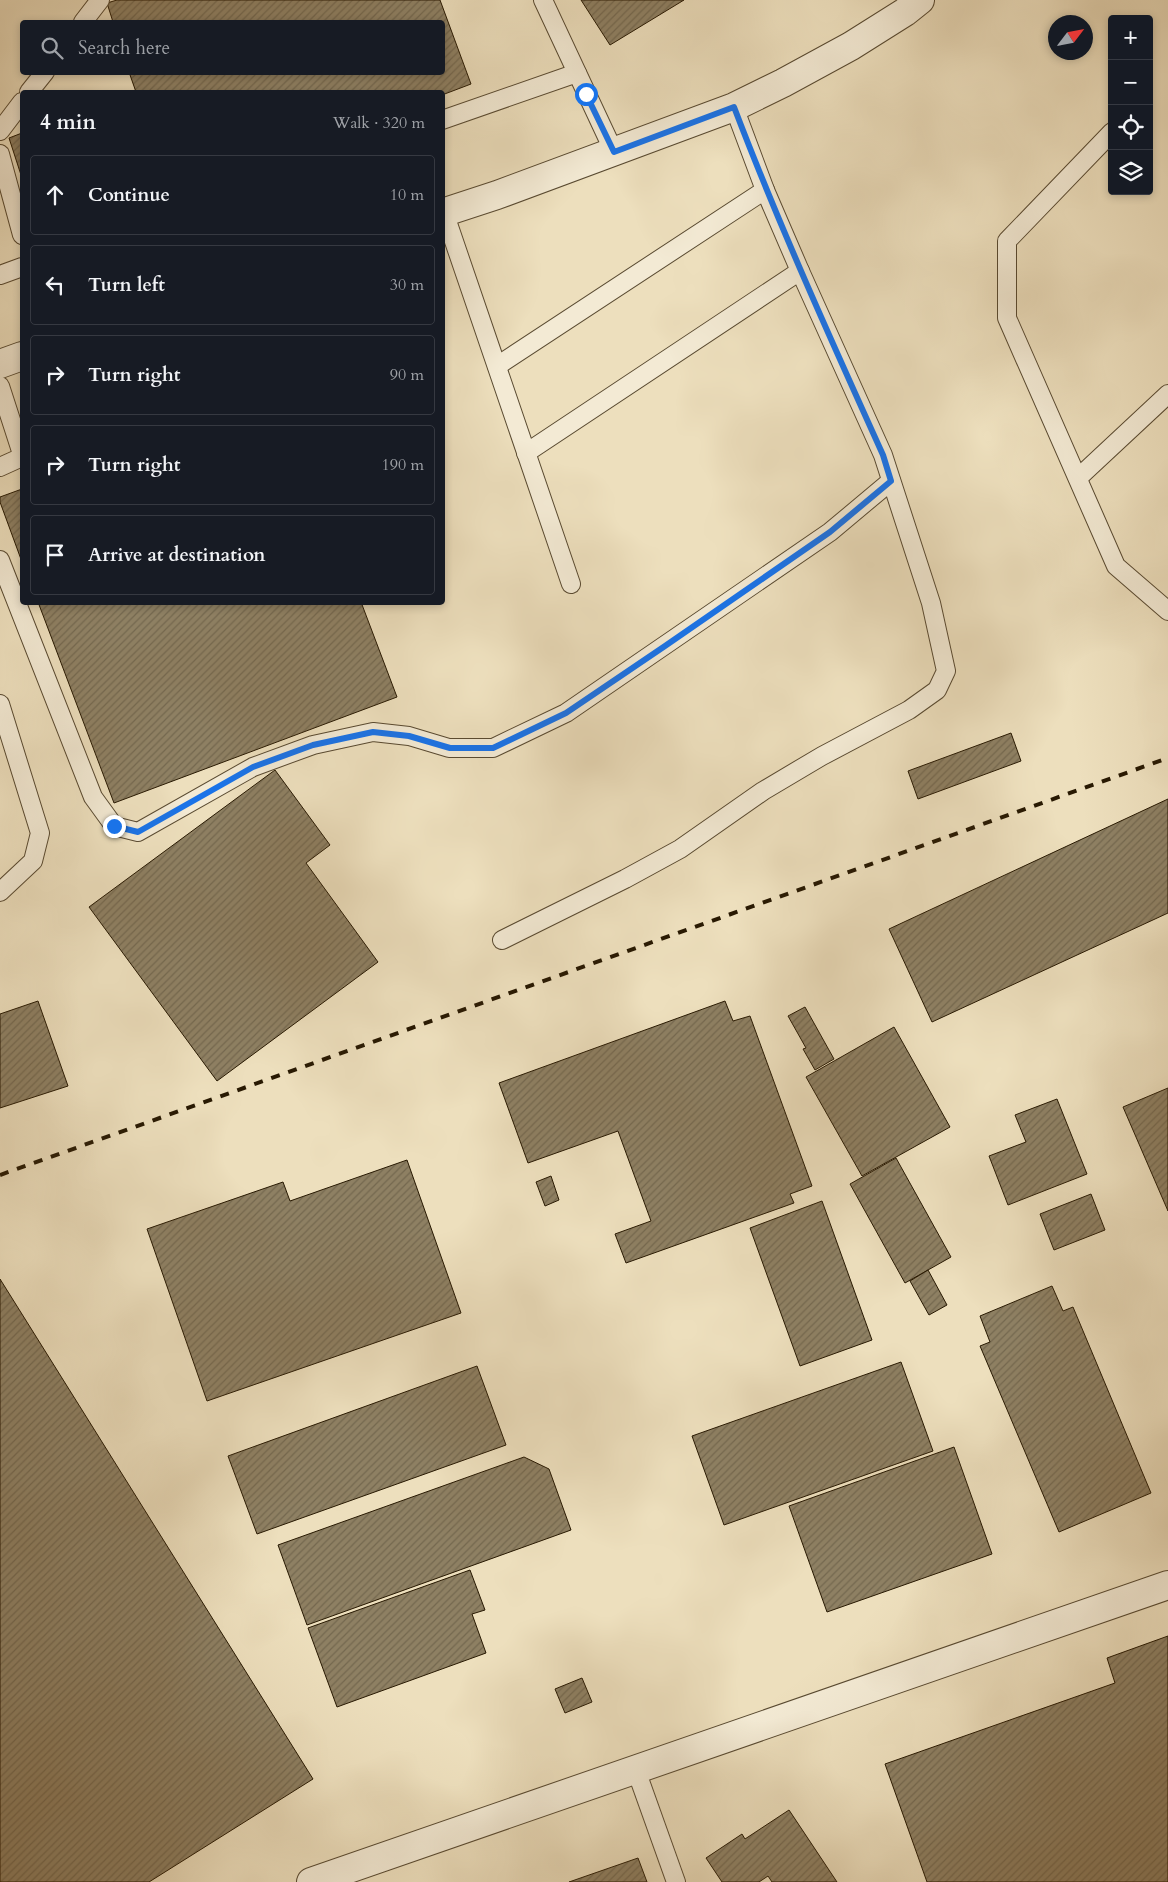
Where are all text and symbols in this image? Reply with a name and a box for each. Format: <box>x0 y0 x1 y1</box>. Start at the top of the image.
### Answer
north arrow <box>1048 15 1093 60</box>
map controls <box>1108 15 1153 195</box>
button: + <box>1108 15 1153 60</box>
search box <box>20 20 445 75</box>
icon: search <box>38 34 66 62</box>
text: Search here <box>78 35 170 61</box>
button: − <box>1108 60 1153 105</box>
route start <box>575 83 598 106</box>
button: locate <box>1108 105 1153 150</box>
text: 4 min <box>40 108 96 137</box>
text: Walk · 320 m <box>333 112 425 134</box>
button: layers <box>1108 150 1153 195</box>
icon: ahead <box>41 181 69 209</box>
text: Continue <box>88 182 170 208</box>
text: 10 m <box>390 184 424 206</box>
icon: left <box>41 271 69 299</box>
text: Turn left <box>88 272 165 298</box>
text: 30 m <box>390 274 424 296</box>
icon: right <box>41 361 69 389</box>
text: Turn right <box>88 362 180 388</box>
text: 90 m <box>390 364 424 386</box>
icon: right <box>41 451 69 479</box>
text: Turn right <box>88 452 180 478</box>
text: 190 m <box>382 454 424 476</box>
icon: arrive <box>41 541 69 569</box>
text: Arrive at destination <box>88 542 265 568</box>
route end <box>103 815 126 838</box>

